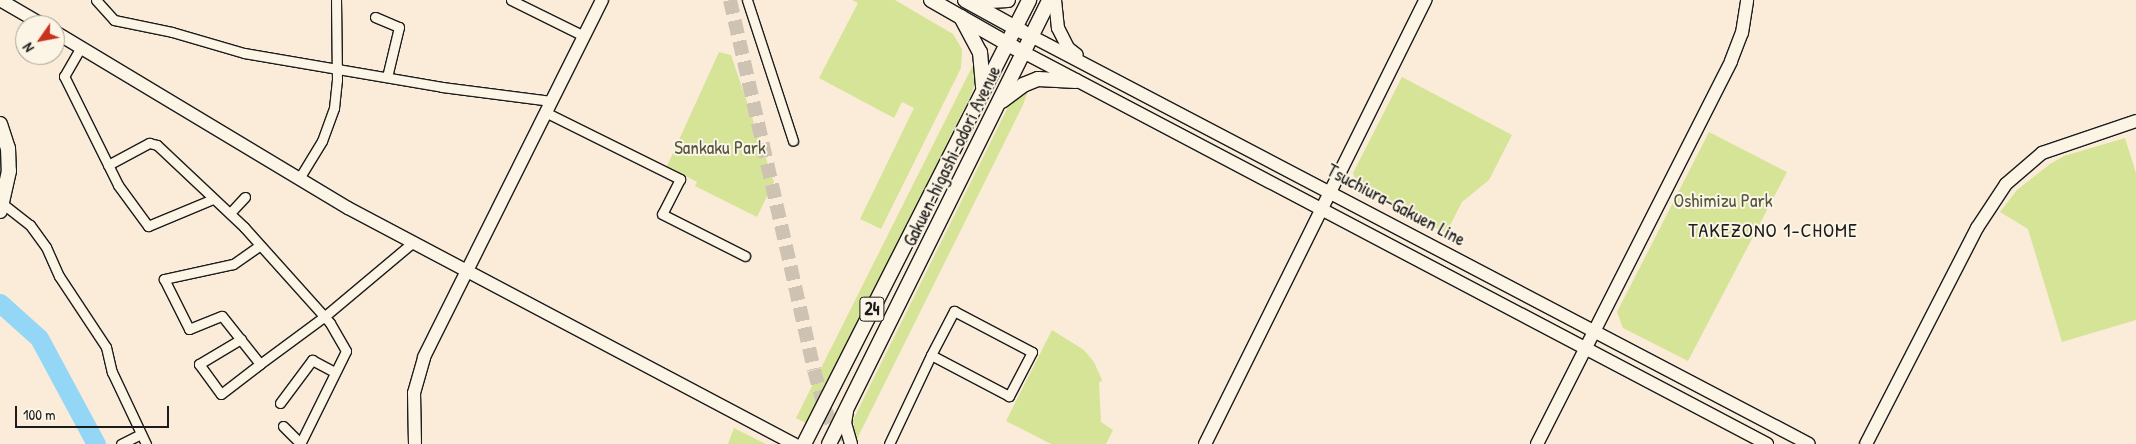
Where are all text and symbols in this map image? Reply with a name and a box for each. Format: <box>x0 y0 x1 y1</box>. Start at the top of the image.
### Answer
north arrow <box>15 15 65 65</box>
text: N <box>18 40 38 56</box>
street label: Gakuen-higashi-odori Avenue <box>898 62 1006 250</box>
park label: Sankaku Park <box>674 137 766 159</box>
street label: Tsuchiura-Gakuen Line <box>1323 159 1469 251</box>
park label: Oshimizu Park <box>1673 190 1773 212</box>
district label: TAKEZONO 1-CHOME <box>1686 217 1860 241</box>
road number: 24 <box>858 294 886 324</box>
scale bar <box>18 396 171 428</box>
text: 100 m <box>23 404 56 425</box>

